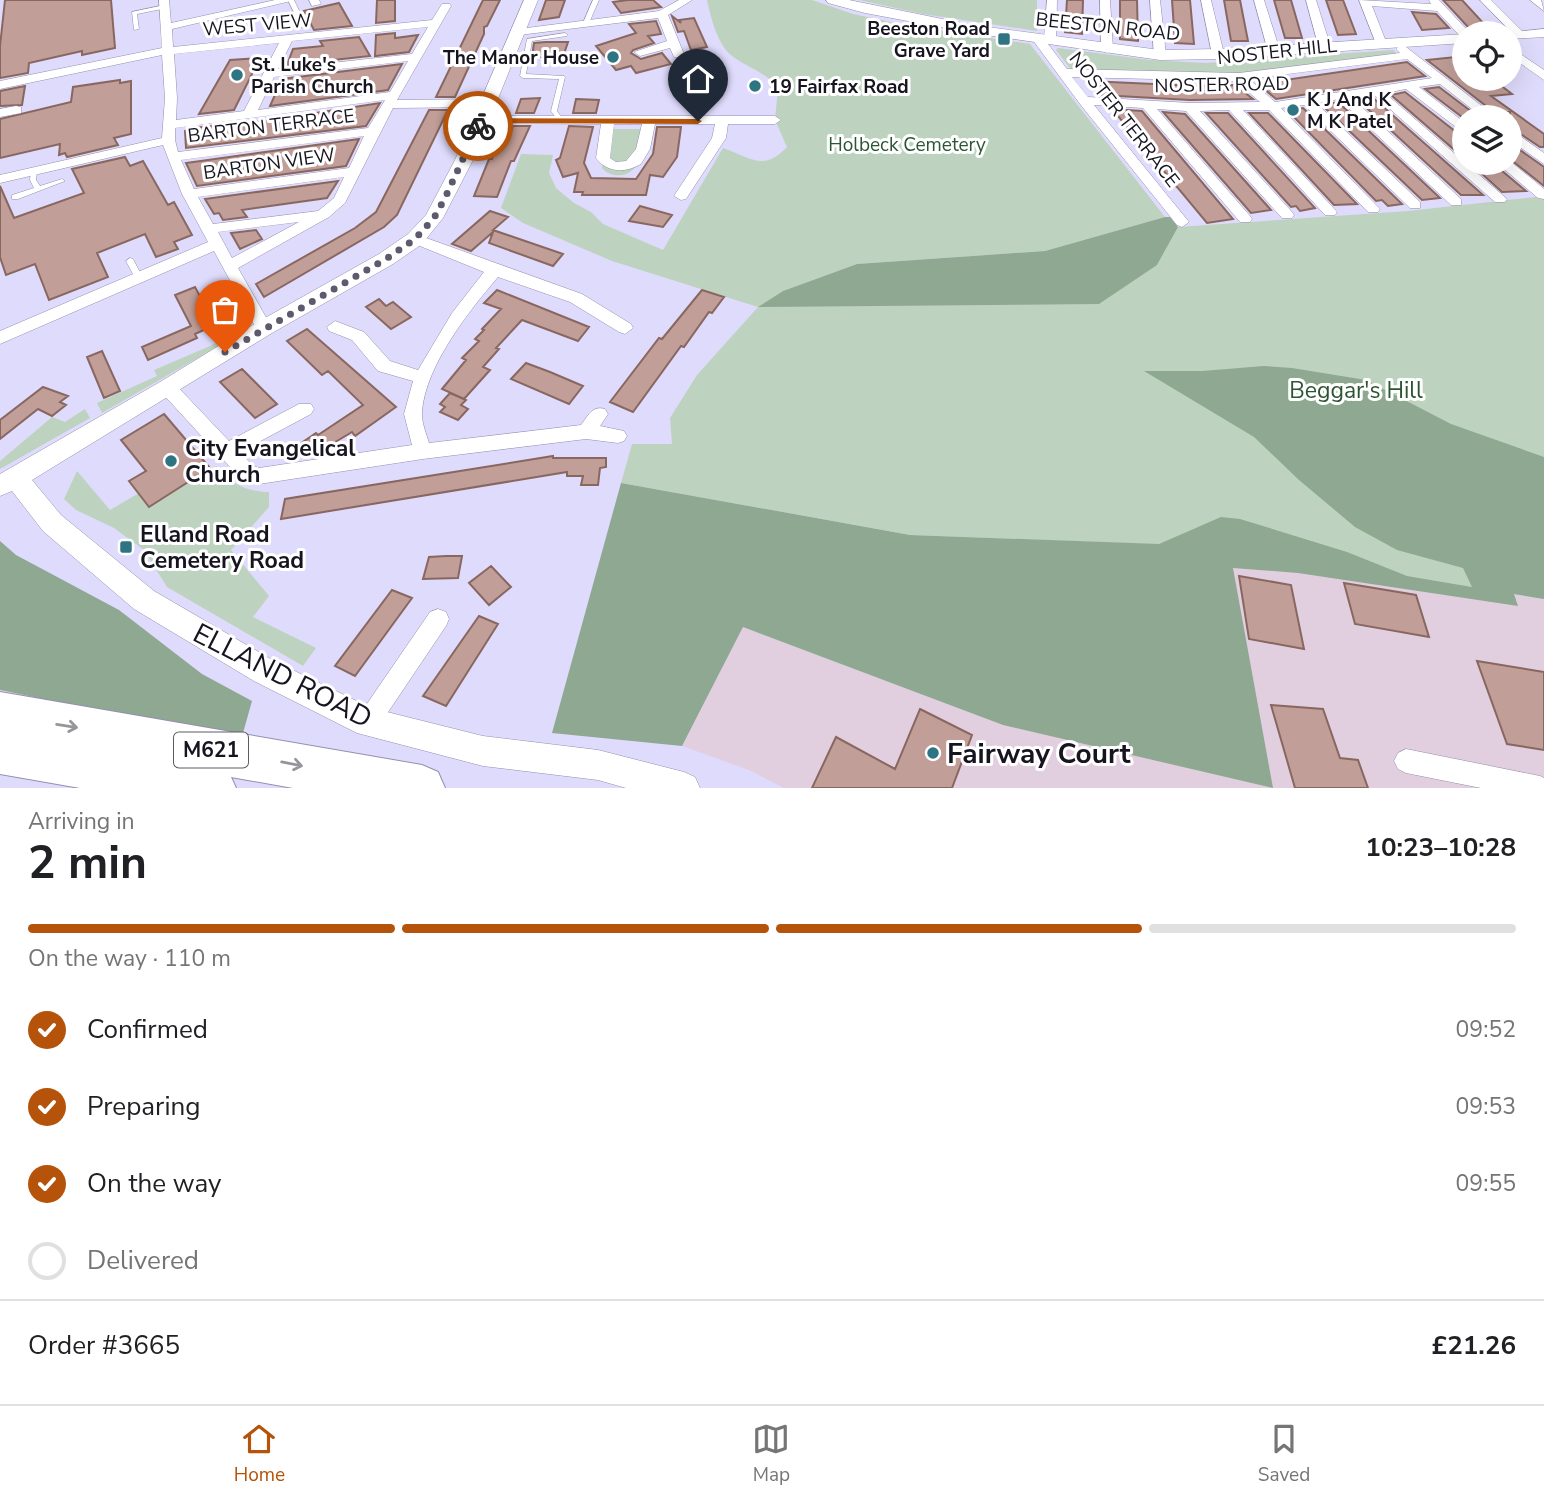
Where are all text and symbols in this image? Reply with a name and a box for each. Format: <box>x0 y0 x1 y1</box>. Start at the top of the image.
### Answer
street label: BEESTON ROAD <box>1034 6 1181 48</box>
street label: WEST VIEW <box>201 7 313 43</box>
place label: Beeston Road Grave Yard <box>867 16 990 64</box>
map controls <box>1452 21 1522 175</box>
button: locate <box>1452 21 1522 91</box>
marker: Beeston Road Grave Yard <box>996 31 1012 47</box>
street label: NOSTER HILL <box>1216 33 1339 71</box>
place label: The Manor House <box>443 45 599 71</box>
street label: NOSTER TERRACE <box>1063 46 1185 193</box>
marker: The Manor House <box>605 49 621 65</box>
pin <box>668 49 728 121</box>
place label: St. Luke's Parish Church <box>251 52 374 100</box>
icon: home <box>679 60 717 98</box>
marker: St. Luke's Parish Church <box>229 67 245 83</box>
street label: NOSTER ROAD <box>1154 71 1290 99</box>
place label: 19 Fairfax Road <box>769 74 909 100</box>
marker: 19 Fairfax Road <box>747 78 763 94</box>
place label: K J And K M K Patel <box>1307 87 1392 135</box>
courier <box>443 91 513 161</box>
marker: K J And K M K Patel <box>1285 102 1301 118</box>
street label: BARTON TERRACE <box>186 103 356 149</box>
button: layers <box>1452 105 1522 175</box>
icon: bike <box>459 107 497 145</box>
park label: Holbeck Cemetery <box>828 132 986 158</box>
street label: BARTON VIEW <box>202 142 337 186</box>
pin <box>195 280 255 352</box>
icon: bag <box>206 291 244 329</box>
park label: Beggar's Hill <box>1289 375 1423 406</box>
place label: City Evangelical Church <box>185 433 356 490</box>
marker: City Evangelical Church <box>163 453 179 469</box>
place label: Elland Road Cemetery Road <box>140 519 304 576</box>
marker: Elland Road Cemetery Road <box>118 539 134 555</box>
street label: ELLAND ROAD <box>187 614 379 737</box>
one-way arrow <box>55 720 78 733</box>
road number: M621 <box>174 732 248 768</box>
place label: Fairway Court <box>947 735 1131 773</box>
marker: Fairway Court <box>925 745 941 761</box>
one-way arrow <box>280 757 303 771</box>
text: Arriving in <box>28 806 135 837</box>
text: 10:23–10:28 <box>1365 830 1516 865</box>
text: 2 min <box>28 831 147 894</box>
text: On the way · 110 m <box>28 943 231 974</box>
icon: check <box>28 1011 66 1049</box>
text: Confirmed <box>87 1012 208 1047</box>
text: 09:52 <box>1456 1014 1516 1045</box>
icon: check <box>28 1088 66 1126</box>
text: Preparing <box>87 1089 200 1124</box>
text: 09:53 <box>1456 1091 1516 1122</box>
icon: check <box>28 1165 66 1203</box>
text: On the way <box>87 1166 221 1201</box>
text: 09:55 <box>1456 1168 1516 1199</box>
text: Delivered <box>87 1243 199 1278</box>
text: Order #3665 <box>28 1328 180 1363</box>
text: £21.26 <box>1432 1328 1516 1363</box>
tab: Home <box>234 1420 285 1488</box>
tab: Map <box>752 1420 790 1488</box>
tab: Saved <box>1258 1420 1310 1488</box>

